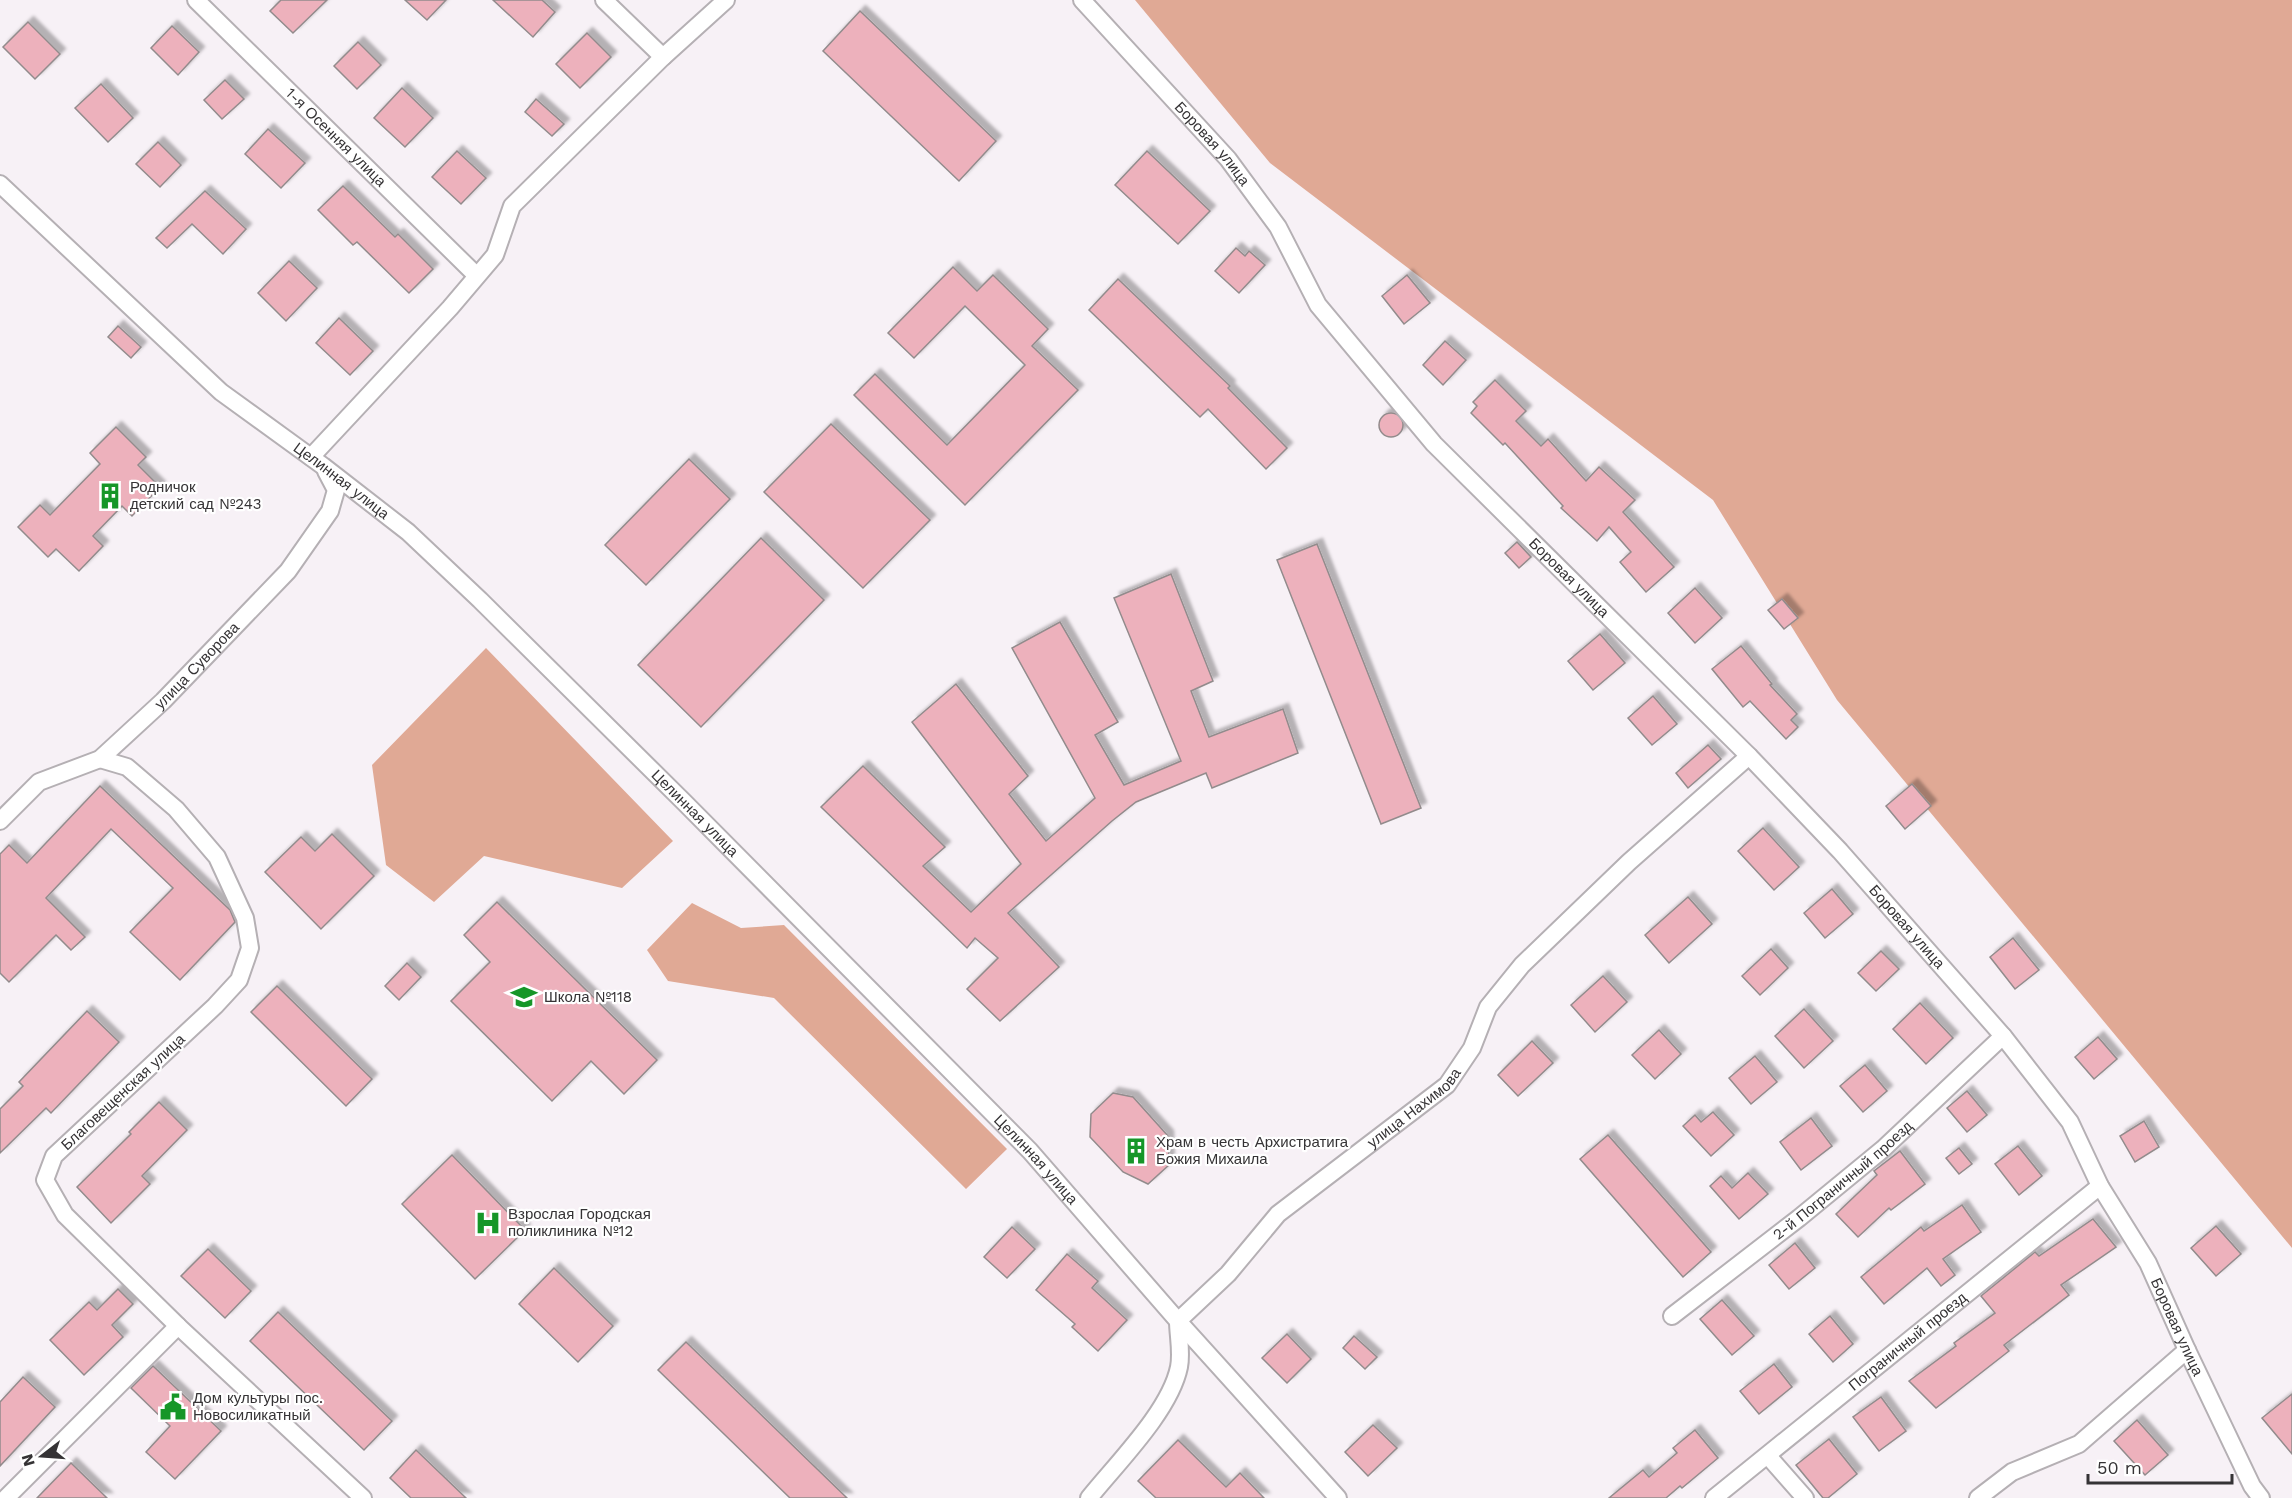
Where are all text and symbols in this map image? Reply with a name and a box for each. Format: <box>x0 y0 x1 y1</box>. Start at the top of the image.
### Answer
street label: 1-я Осенняя улица <box>282 84 390 191</box>
street label: Боровая улица <box>1171 98 1254 190</box>
street label: Целинная улица <box>290 439 393 523</box>
place label: Родничок детский сад №243 <box>130 478 262 513</box>
building icon: Родничок детский сад №243 <box>95 481 125 511</box>
street label: Боровая улица <box>1525 534 1613 622</box>
street label: улица Суворова <box>151 618 243 713</box>
street label: Целинная улица <box>648 766 743 861</box>
street label: Боровая улица <box>1865 881 1949 973</box>
school or university icon: Школа №118 <box>509 982 539 1012</box>
place label: Школа №118 <box>544 988 632 1006</box>
street label: Благовещенская улица <box>57 1030 189 1154</box>
street label: улица Нахимова <box>1364 1064 1465 1152</box>
street label: Целинная улица <box>990 1111 1082 1209</box>
street label: 2-й Пограничный проезд <box>1769 1117 1916 1244</box>
place label: Храм в честь Архистратига Божия Михаила <box>1156 1133 1349 1168</box>
building icon: Храм в честь Архистратига Божия Михаила <box>1121 1136 1151 1166</box>
place label: Взрослая Городская поликлиника №12 <box>508 1205 651 1240</box>
hospital icon: Взрослая Городская поликлиника №12 <box>473 1208 503 1238</box>
street label: Боровая улица <box>2147 1275 2207 1379</box>
street label: Пограничный проезд <box>1845 1288 1970 1395</box>
place label: Дом культуры пос. Новосиликатный <box>193 1389 323 1424</box>
public building icon: Дом культуры пос. Новосиликатный <box>158 1392 188 1422</box>
north arrow <box>12 1426 72 1486</box>
scale bar <box>2088 1447 2232 1485</box>
text: N <box>17 1452 39 1469</box>
text: 50 m <box>2097 1457 2142 1478</box>

